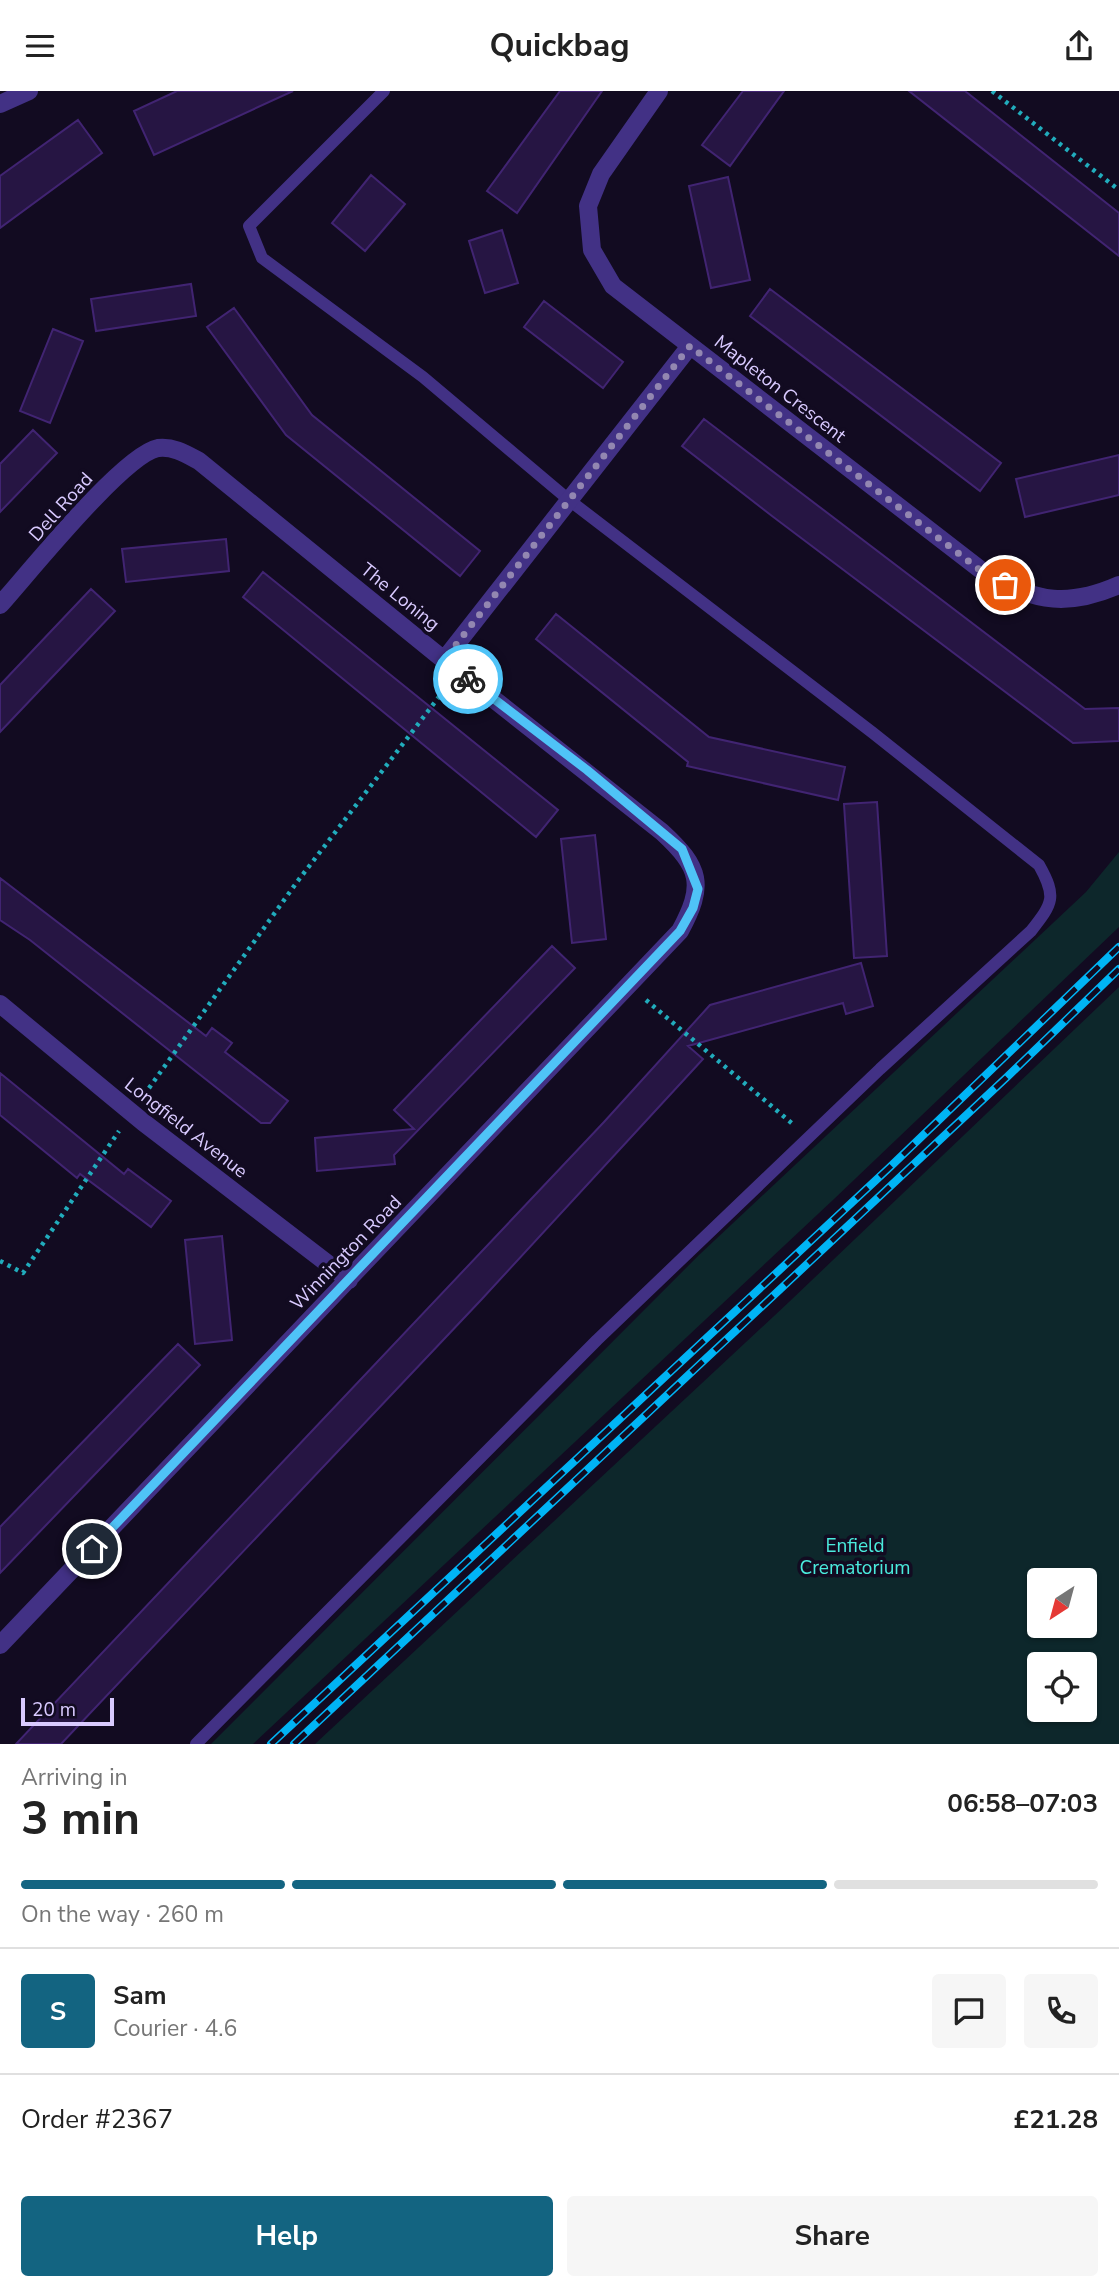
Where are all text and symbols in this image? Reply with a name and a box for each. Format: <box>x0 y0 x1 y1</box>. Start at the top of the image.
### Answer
text: Quickbag <box>489 24 630 67</box>
icon: menu <box>21 27 59 65</box>
icon: share <box>1060 27 1098 65</box>
street label: Mapleton Crescent <box>709 329 852 449</box>
street label: Dell Road <box>23 467 99 547</box>
pin <box>975 555 1035 615</box>
street label: The Loning <box>355 557 445 637</box>
icon: bag <box>986 566 1024 604</box>
courier <box>433 644 503 714</box>
icon: bike <box>449 660 487 698</box>
street label: Longfield Avenue <box>119 1072 253 1184</box>
street label: Winnington Road <box>284 1190 408 1316</box>
pin <box>62 1519 122 1579</box>
icon: home <box>73 1530 111 1568</box>
park label: Enfield Crematorium <box>799 1533 911 1581</box>
north arrow <box>1027 1568 1097 1638</box>
map controls <box>1027 1568 1097 1722</box>
button: locate <box>1027 1652 1097 1722</box>
scale bar <box>21 1695 114 1727</box>
text: 20 m <box>32 1697 76 1723</box>
text: Arriving in <box>21 1762 128 1793</box>
text: 06:58–07:03 <box>947 1786 1098 1821</box>
text: 3 min <box>21 1787 140 1850</box>
text: On the way · 260 m <box>21 1899 224 1930</box>
button: chat <box>932 1974 1006 2048</box>
button: phone <box>1024 1974 1098 2048</box>
text: Sam <box>113 1978 166 2013</box>
text: S <box>50 1994 66 2029</box>
text: Courier · 4.6 <box>113 2013 237 2044</box>
text: Order #2367 <box>21 2102 173 2137</box>
text: £21.28 <box>1014 2102 1098 2137</box>
button: Help <box>21 2196 553 2276</box>
button: Share <box>567 2196 1098 2276</box>

